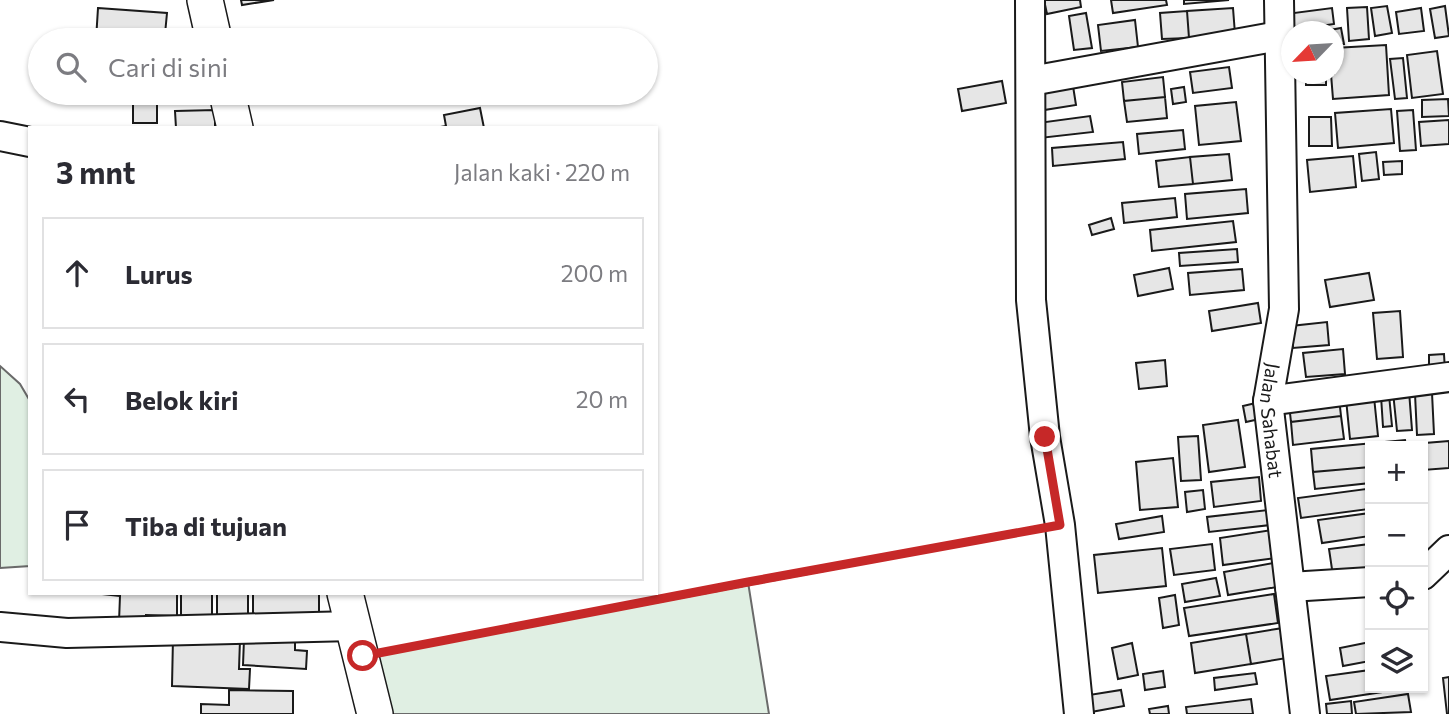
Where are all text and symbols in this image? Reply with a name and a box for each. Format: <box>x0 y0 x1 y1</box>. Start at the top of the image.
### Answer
north arrow <box>1281 21 1344 84</box>
search box <box>28 28 658 105</box>
icon: search <box>52 48 90 86</box>
text: Cari di sini <box>108 51 228 82</box>
text: 3 mnt <box>56 153 135 190</box>
text: Jalan kaki · 220 m <box>454 158 630 186</box>
icon: ahead <box>58 254 96 292</box>
text: Lurus <box>125 258 193 289</box>
text: 200 m <box>561 259 628 287</box>
street label: Jalan Sahabat <box>1256 361 1289 479</box>
icon: left <box>58 380 96 418</box>
text: Belok kiri <box>125 384 239 415</box>
text: 20 m <box>576 385 628 413</box>
route end <box>1029 421 1060 452</box>
map controls <box>1365 441 1428 693</box>
button: + <box>1365 441 1428 504</box>
button: − <box>1365 504 1428 567</box>
icon: arrive <box>58 506 96 544</box>
text: Tiba di tujuan <box>125 510 287 541</box>
button: locate <box>1365 567 1428 630</box>
button: layers <box>1365 630 1428 693</box>
route start <box>347 640 378 671</box>

